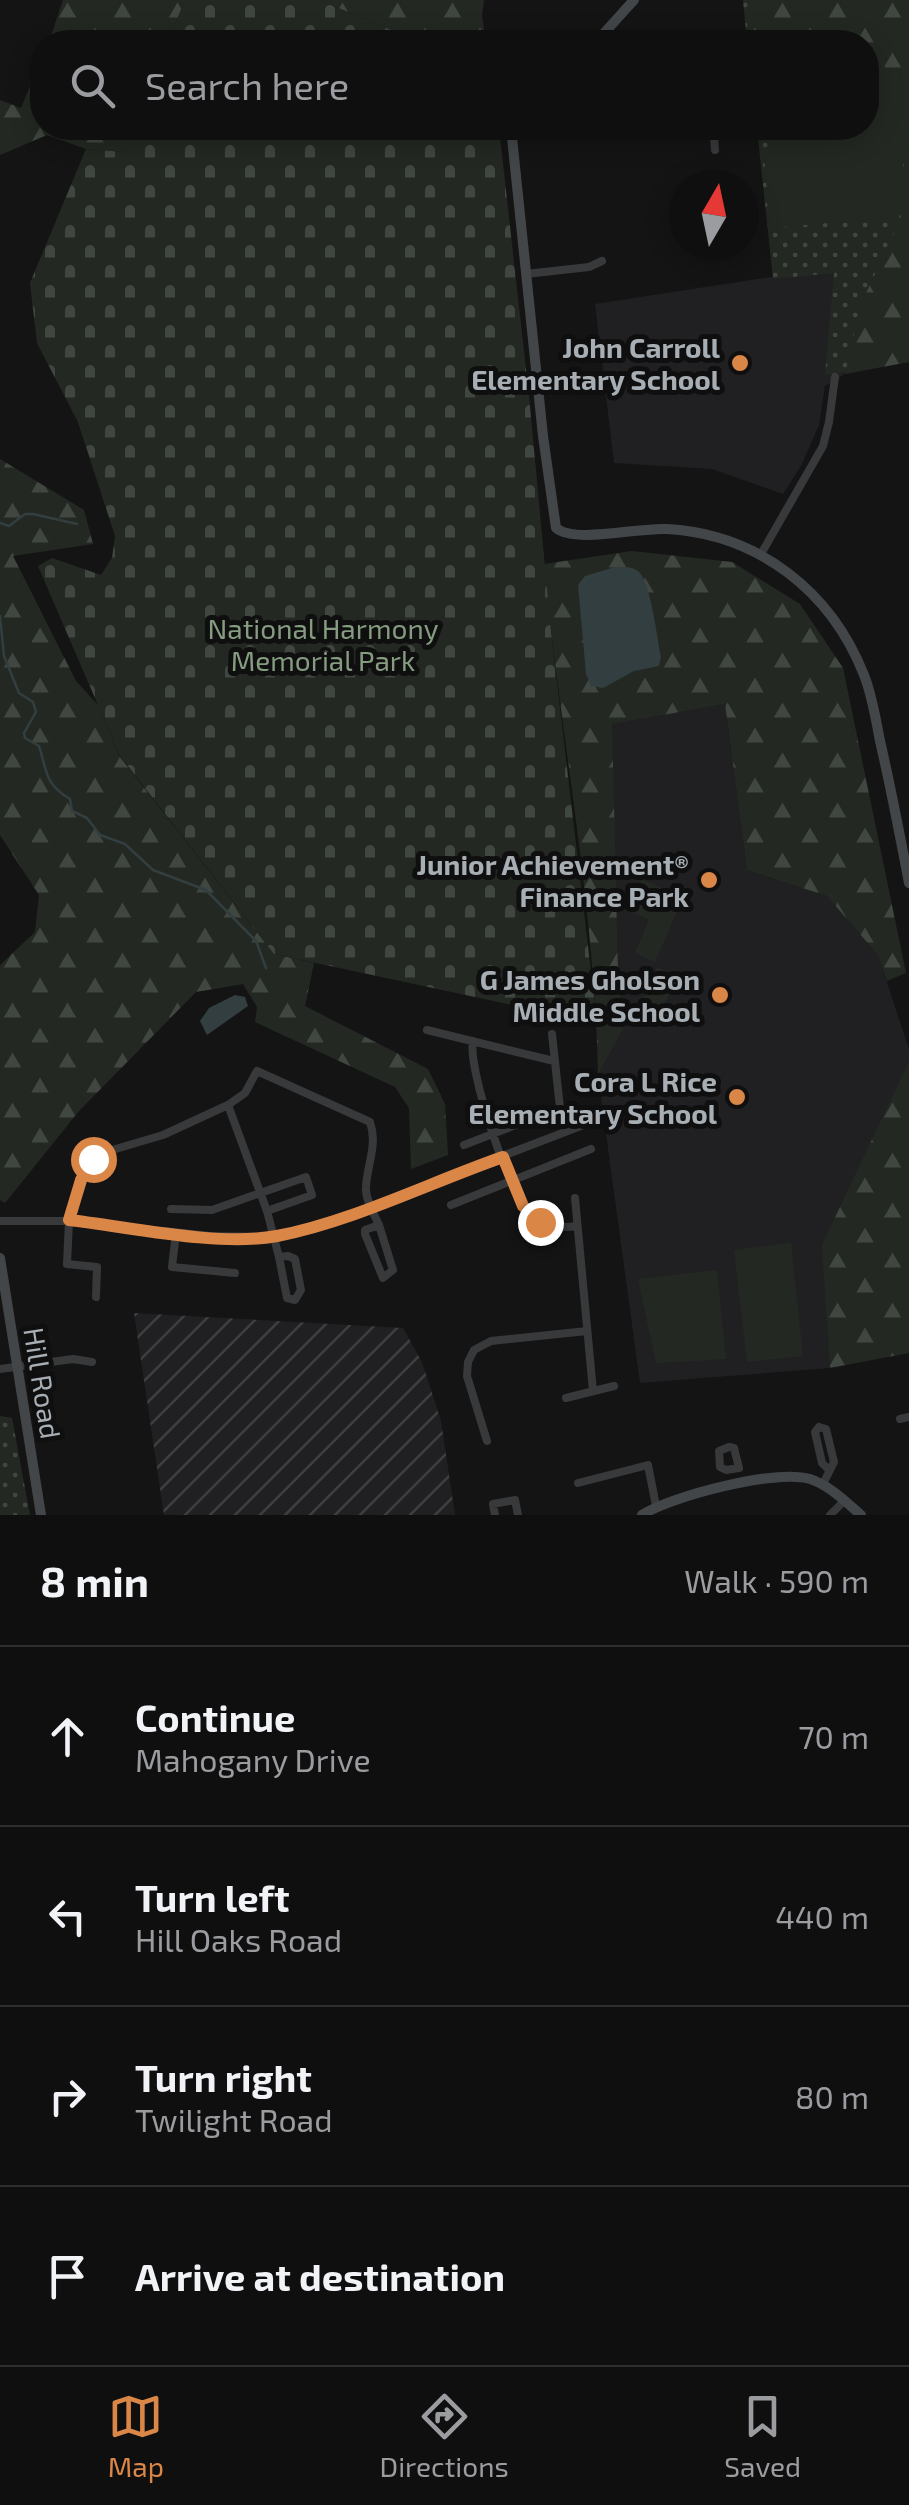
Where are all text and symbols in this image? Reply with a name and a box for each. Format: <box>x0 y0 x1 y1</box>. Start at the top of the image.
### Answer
search box <box>30 30 879 140</box>
icon: search <box>65 58 120 113</box>
text: Search here <box>145 62 349 108</box>
north arrow <box>669 170 759 260</box>
place label: John Carroll Elementary School <box>471 330 721 396</box>
marker: John Carroll Elementary School <box>729 352 751 374</box>
park label: National Harmony Memorial Park <box>208 611 439 677</box>
place label: Junior Achievement® Finance Park <box>417 847 689 913</box>
marker: Junior Achievement® Finance Park <box>698 869 720 891</box>
place label: G James Gholson Middle School <box>480 962 701 1028</box>
marker: G James Gholson Middle School <box>709 984 731 1006</box>
place label: Cora L Rice Elementary School <box>468 1064 718 1130</box>
marker: Cora L Rice Elementary School <box>726 1086 748 1108</box>
route start <box>71 1137 117 1183</box>
route end <box>518 1200 564 1246</box>
street label: Hill Road <box>17 1325 69 1441</box>
text: 8 min <box>40 1555 149 1605</box>
text: Walk · 590 m <box>684 1561 869 1599</box>
text: Continue <box>135 1694 295 1740</box>
icon: ahead <box>40 1709 95 1764</box>
text: 70 m <box>798 1717 869 1755</box>
text: Mahogany Drive <box>135 1740 371 1778</box>
text: Turn left <box>135 1874 290 1920</box>
icon: left <box>40 1889 95 1944</box>
text: 440 m <box>775 1897 869 1935</box>
text: Hill Oaks Road <box>135 1920 342 1958</box>
text: Turn right <box>135 2054 312 2100</box>
icon: right <box>40 2069 95 2124</box>
text: 80 m <box>795 2077 869 2115</box>
text: Twilight Road <box>135 2100 333 2138</box>
icon: arrive <box>40 2249 95 2304</box>
text: Arrive at destination <box>135 2253 505 2299</box>
tab: Map <box>108 2389 164 2483</box>
tab: Directions <box>380 2389 509 2483</box>
tab: Saved <box>724 2389 801 2483</box>

